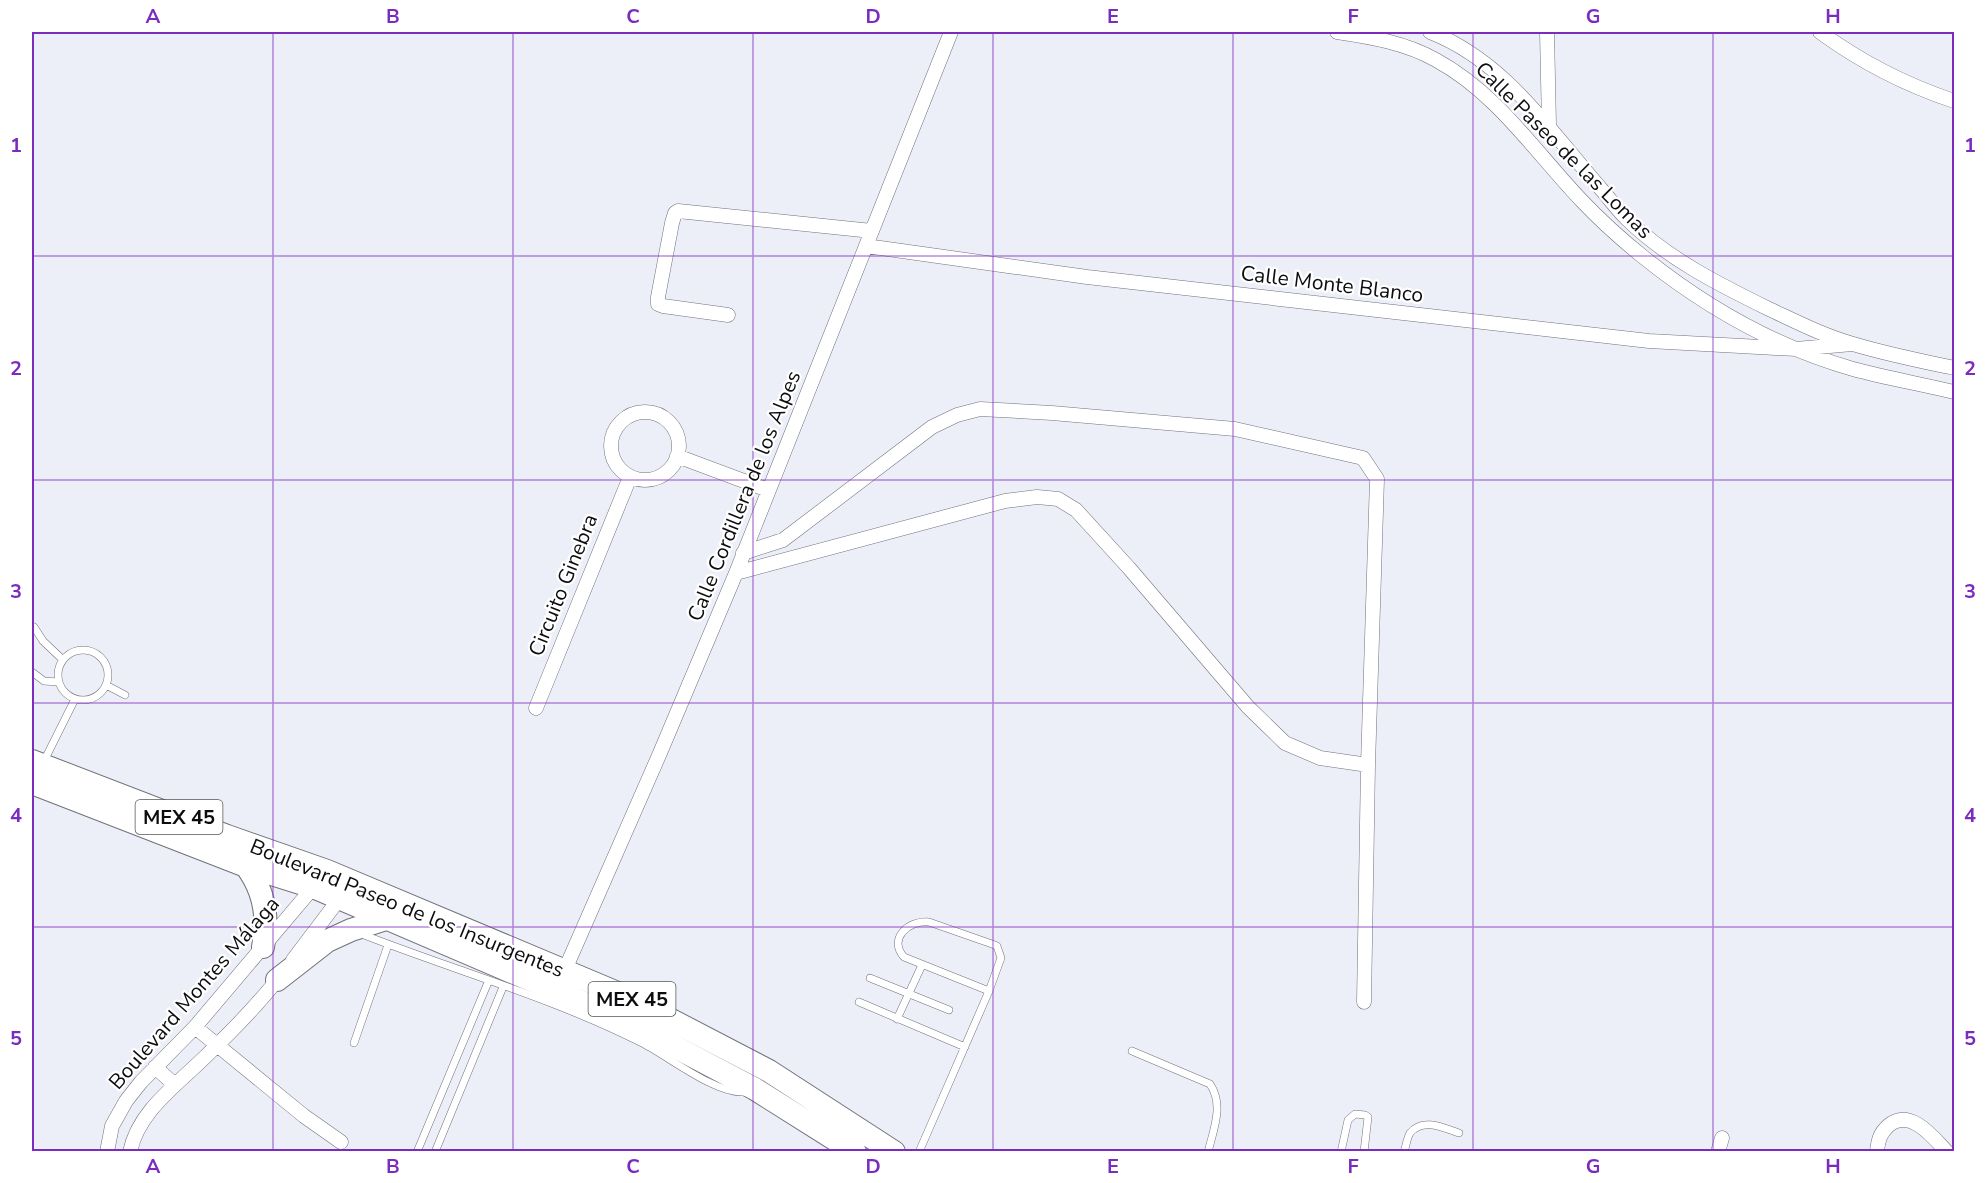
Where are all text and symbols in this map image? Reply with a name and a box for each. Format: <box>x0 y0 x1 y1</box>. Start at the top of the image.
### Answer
text: A <box>146 3 161 30</box>
text: B <box>386 3 400 30</box>
text: C <box>626 3 640 30</box>
text: D <box>865 3 881 30</box>
text: E <box>1107 3 1119 30</box>
text: F <box>1347 3 1359 30</box>
text: G <box>1586 3 1600 30</box>
text: H <box>1825 3 1841 30</box>
street label: Calle Paseo de las Lomas <box>1469 55 1659 245</box>
text: 1 <box>10 132 22 159</box>
text: 1 <box>1964 132 1976 159</box>
street label: Calle Monte Blanco <box>1239 259 1425 309</box>
text: 2 <box>10 355 22 382</box>
text: 2 <box>1964 355 1976 382</box>
street label: Calle Cordillera de los Alpes <box>681 367 807 625</box>
street label: Circuito Ginebra <box>522 510 604 660</box>
text: 3 <box>10 578 22 605</box>
text: 3 <box>1964 578 1976 605</box>
road number: MEX 45 <box>136 800 222 834</box>
text: 4 <box>10 802 22 829</box>
text: 4 <box>1964 802 1976 829</box>
street label: Boulevard Paseo de los Insurgentes <box>246 832 568 984</box>
street label: Boulevard Montes Málaga <box>102 891 286 1095</box>
road number: MEX 45 <box>588 982 676 1016</box>
text: 5 <box>10 1025 22 1052</box>
text: 5 <box>1964 1025 1976 1052</box>
text: A <box>146 1153 161 1180</box>
text: B <box>386 1153 400 1180</box>
text: C <box>626 1153 640 1180</box>
text: D <box>865 1153 881 1180</box>
text: E <box>1107 1153 1119 1180</box>
text: F <box>1347 1153 1359 1180</box>
text: G <box>1586 1153 1600 1180</box>
text: H <box>1825 1153 1841 1180</box>

